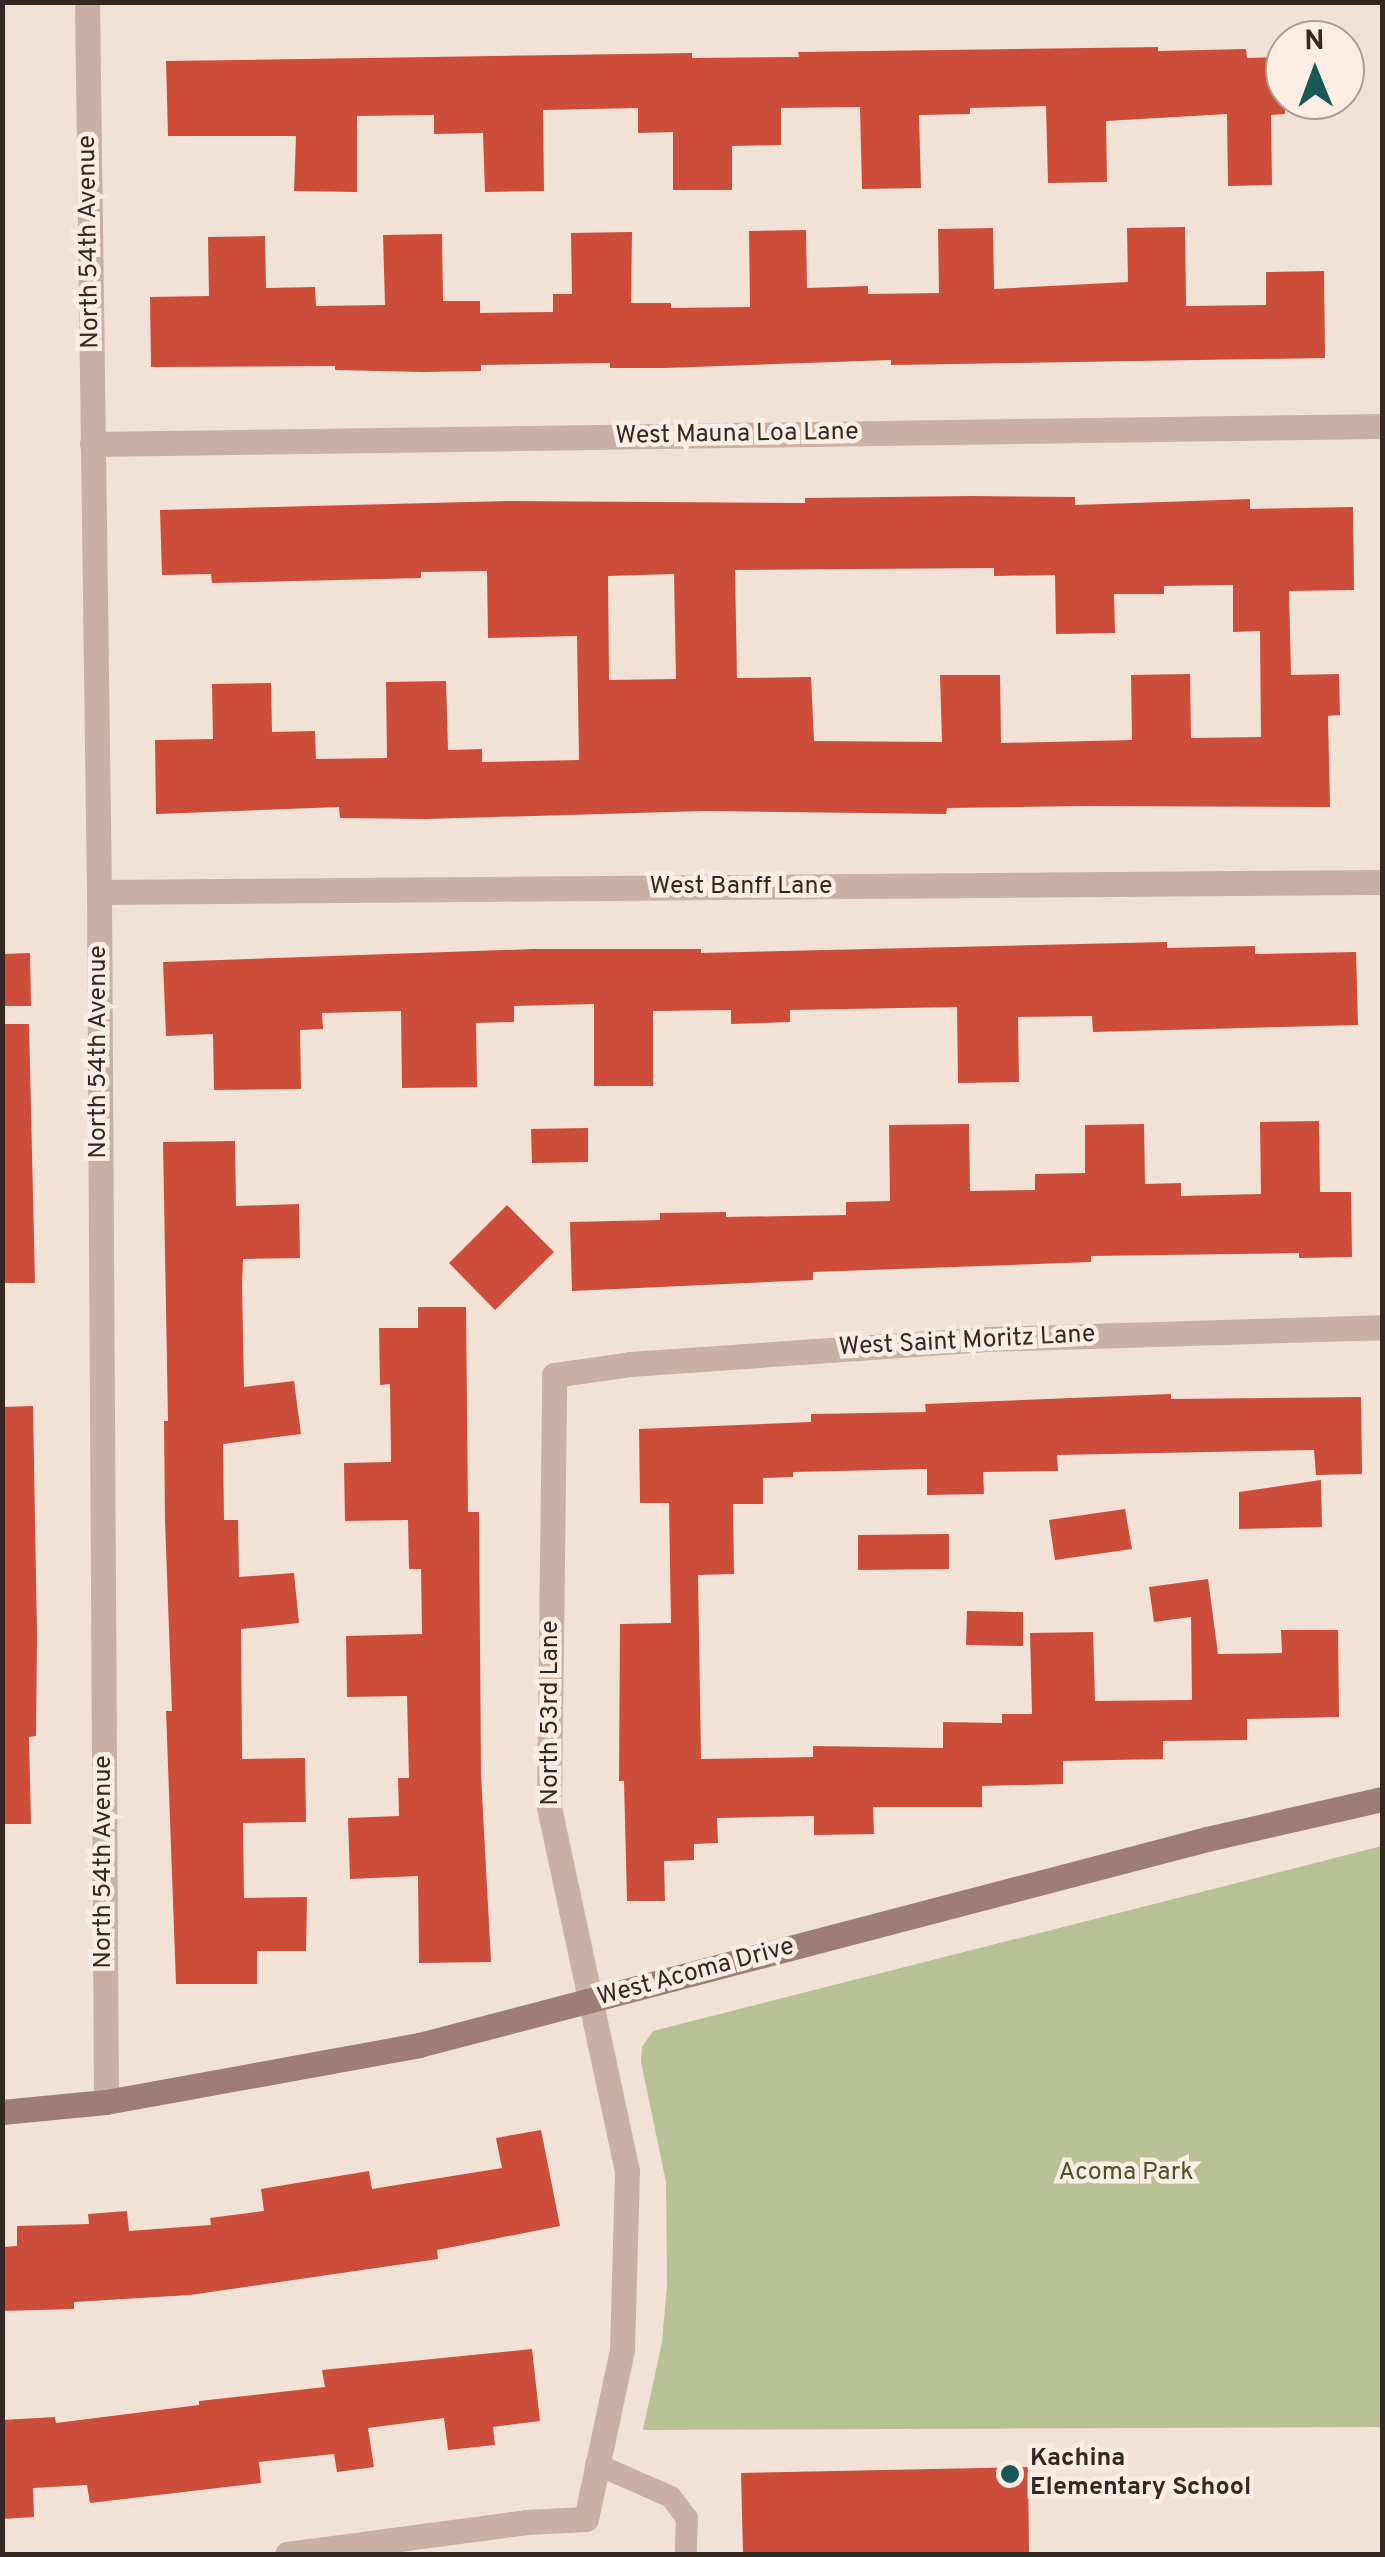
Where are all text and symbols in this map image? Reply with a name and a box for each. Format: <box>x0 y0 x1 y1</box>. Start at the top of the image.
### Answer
north arrow <box>1265 20 1365 120</box>
text: N <box>1304 24 1325 60</box>
street label: North 54th Avenue <box>73 134 107 350</box>
street label: West Mauna Loa Lane <box>615 418 859 452</box>
street label: West Banff Lane <box>650 872 832 902</box>
street label: North 54th Avenue <box>84 945 114 1159</box>
street label: West Saint Moritz Lane <box>838 1320 1096 1364</box>
street label: North 53rd Lane <box>536 1620 566 1806</box>
street label: North 54th Avenue <box>89 1755 119 1969</box>
street label: West Acoma Drive <box>594 1932 798 2014</box>
park label: Acoma Park <box>1058 2158 1194 2188</box>
place label: Kachina Elementary School <box>1030 2445 1251 2504</box>
marker: Kachina Elementary School <box>999 2463 1021 2485</box>

